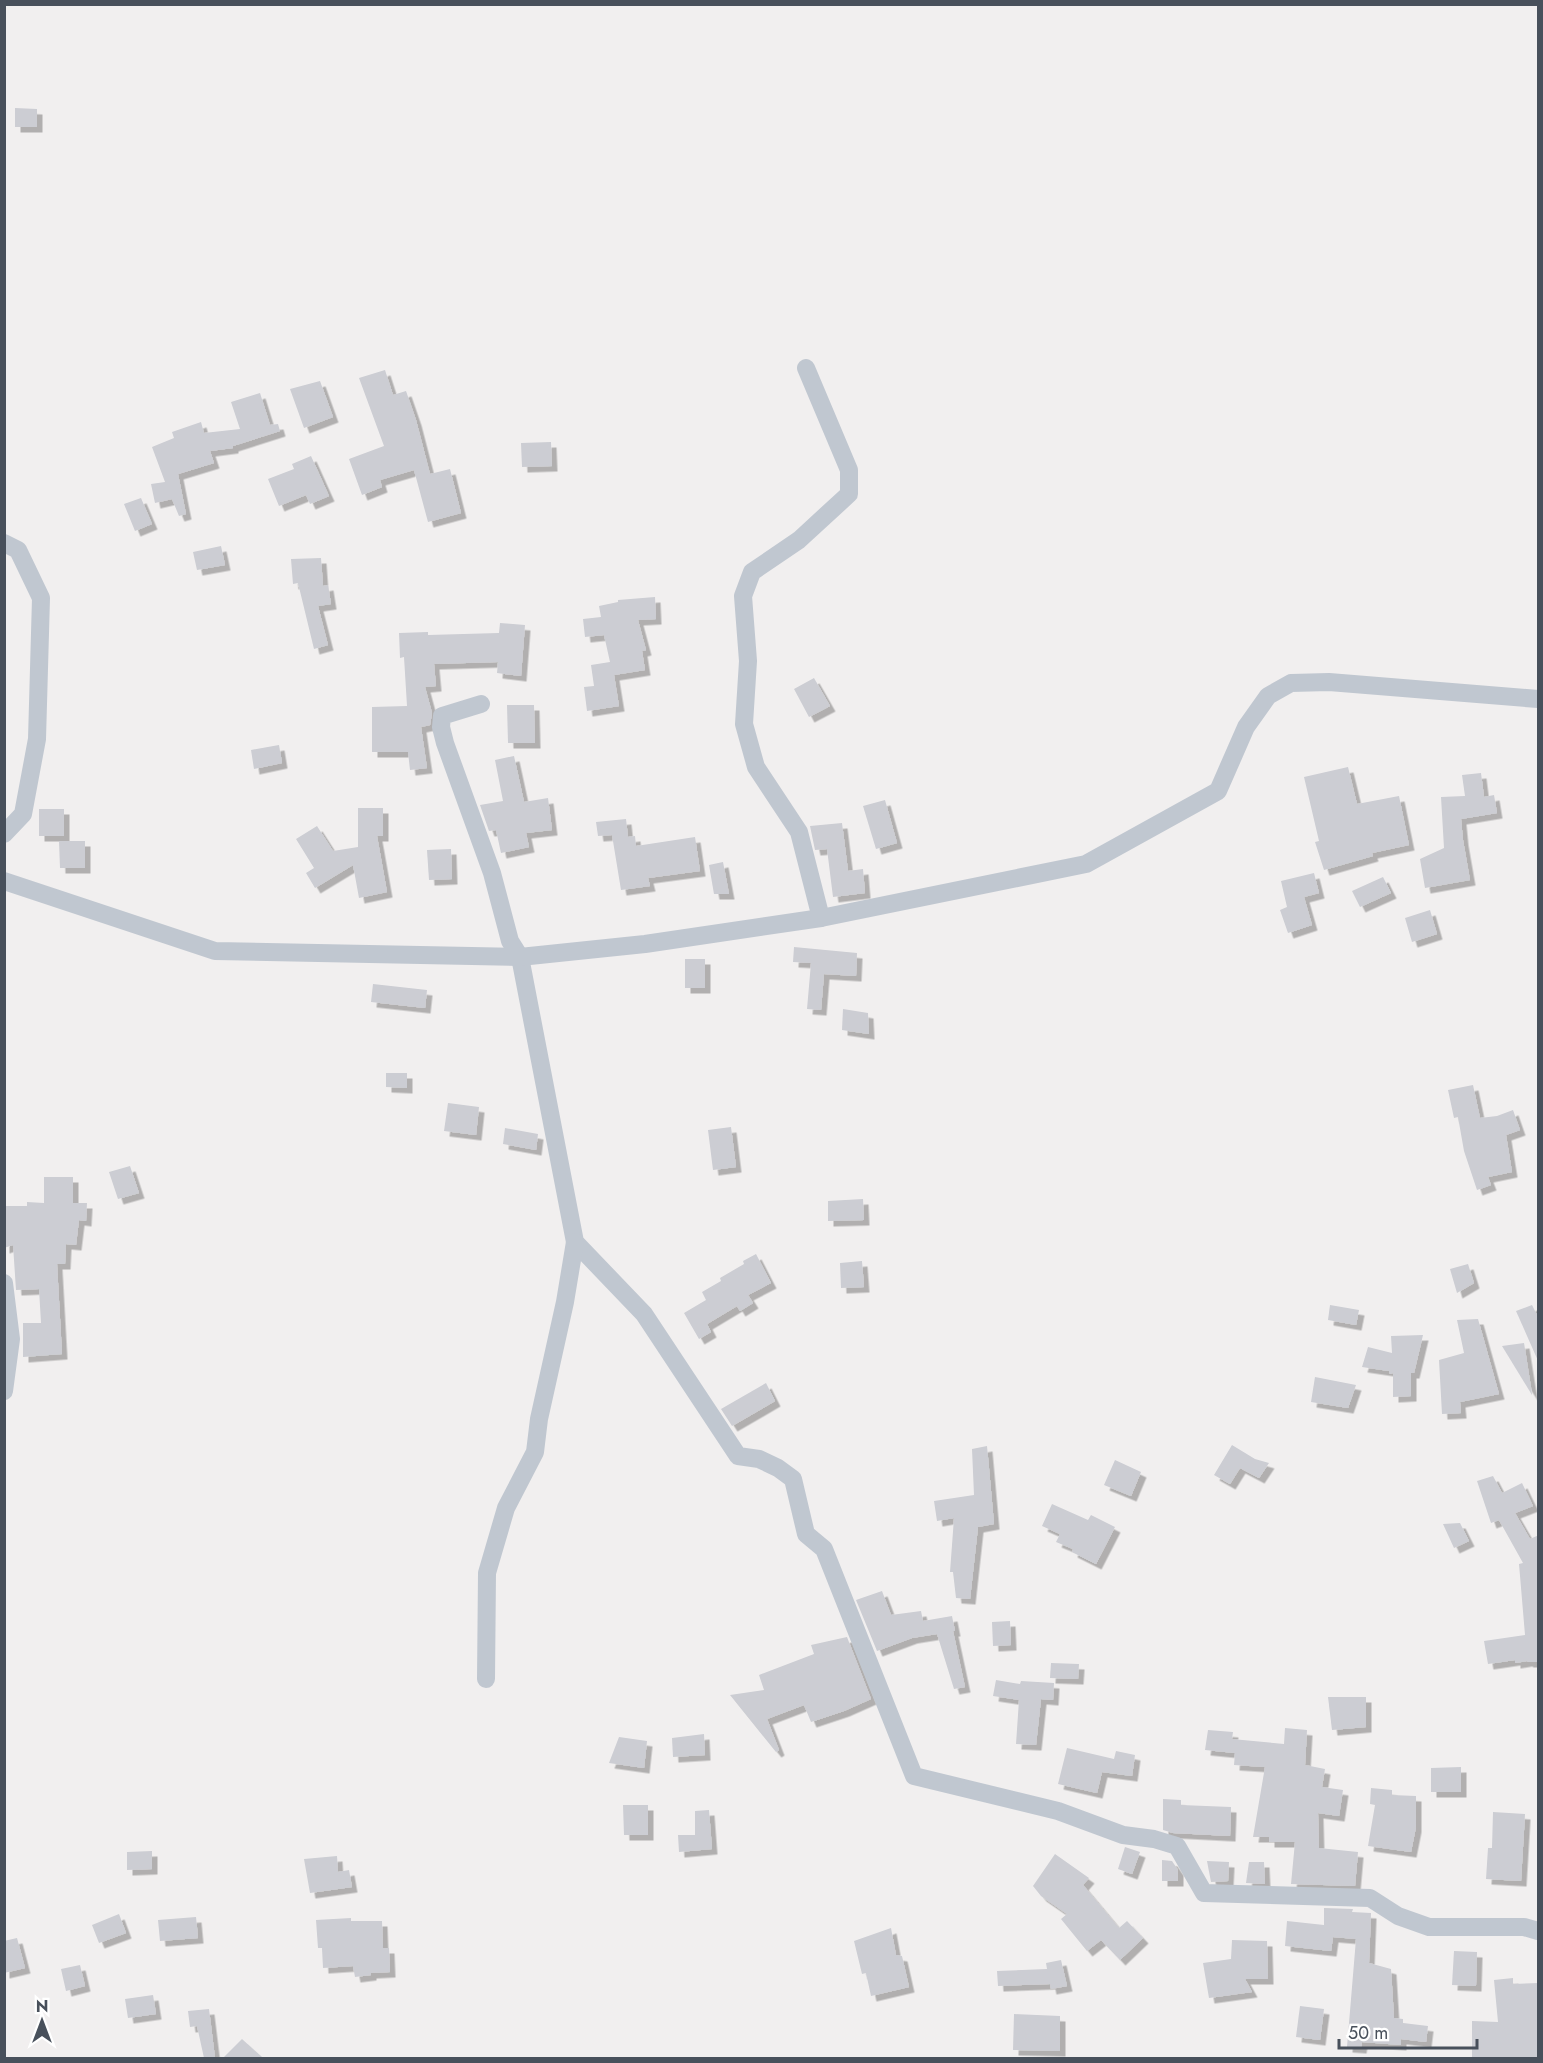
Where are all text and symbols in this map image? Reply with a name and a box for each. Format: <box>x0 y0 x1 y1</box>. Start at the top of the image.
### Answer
north arrow <box>12 1991 72 2051</box>
text: N <box>36 1995 48 2018</box>
scale bar <box>1339 2012 1477 2050</box>
text: 50 m <box>1348 2020 1388 2046</box>

